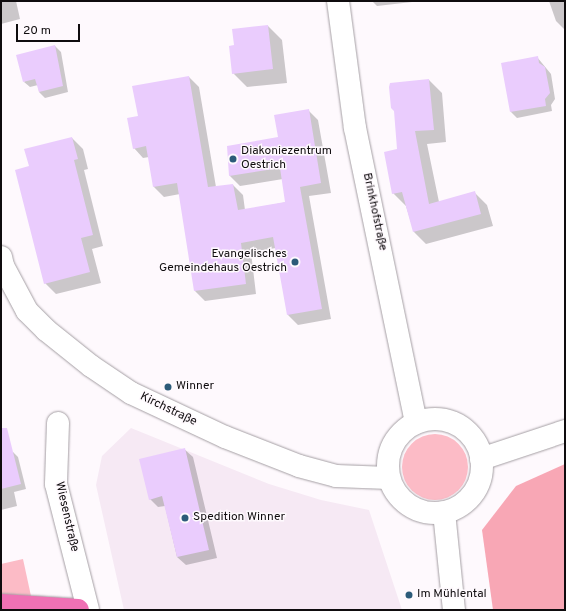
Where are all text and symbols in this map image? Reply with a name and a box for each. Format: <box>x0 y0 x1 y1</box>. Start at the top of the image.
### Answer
scale bar <box>18 16 82 42</box>
text: 20 m <box>23 23 51 39</box>
place label: Diakoniezentrum Oestrich <box>241 145 332 173</box>
marker: Diakoniezentrum Oestrich <box>228 154 238 164</box>
street label: Brinkhofstraße <box>359 172 389 252</box>
place label: Evangelisches Gemeindehaus Oestrich <box>159 248 287 276</box>
marker: Evangelisches Gemeindehaus Oestrich <box>290 257 300 267</box>
place label: Winner <box>176 380 214 394</box>
marker: Winner <box>163 382 173 392</box>
street label: Kirchstraße <box>137 390 199 430</box>
street label: Wiesenstraße <box>51 480 81 554</box>
place label: Spedition Winner <box>193 511 285 525</box>
marker: Spedition Winner <box>180 513 190 523</box>
place label: Im Mühlental <box>417 588 487 602</box>
marker: Im Mühlental <box>404 590 414 600</box>

